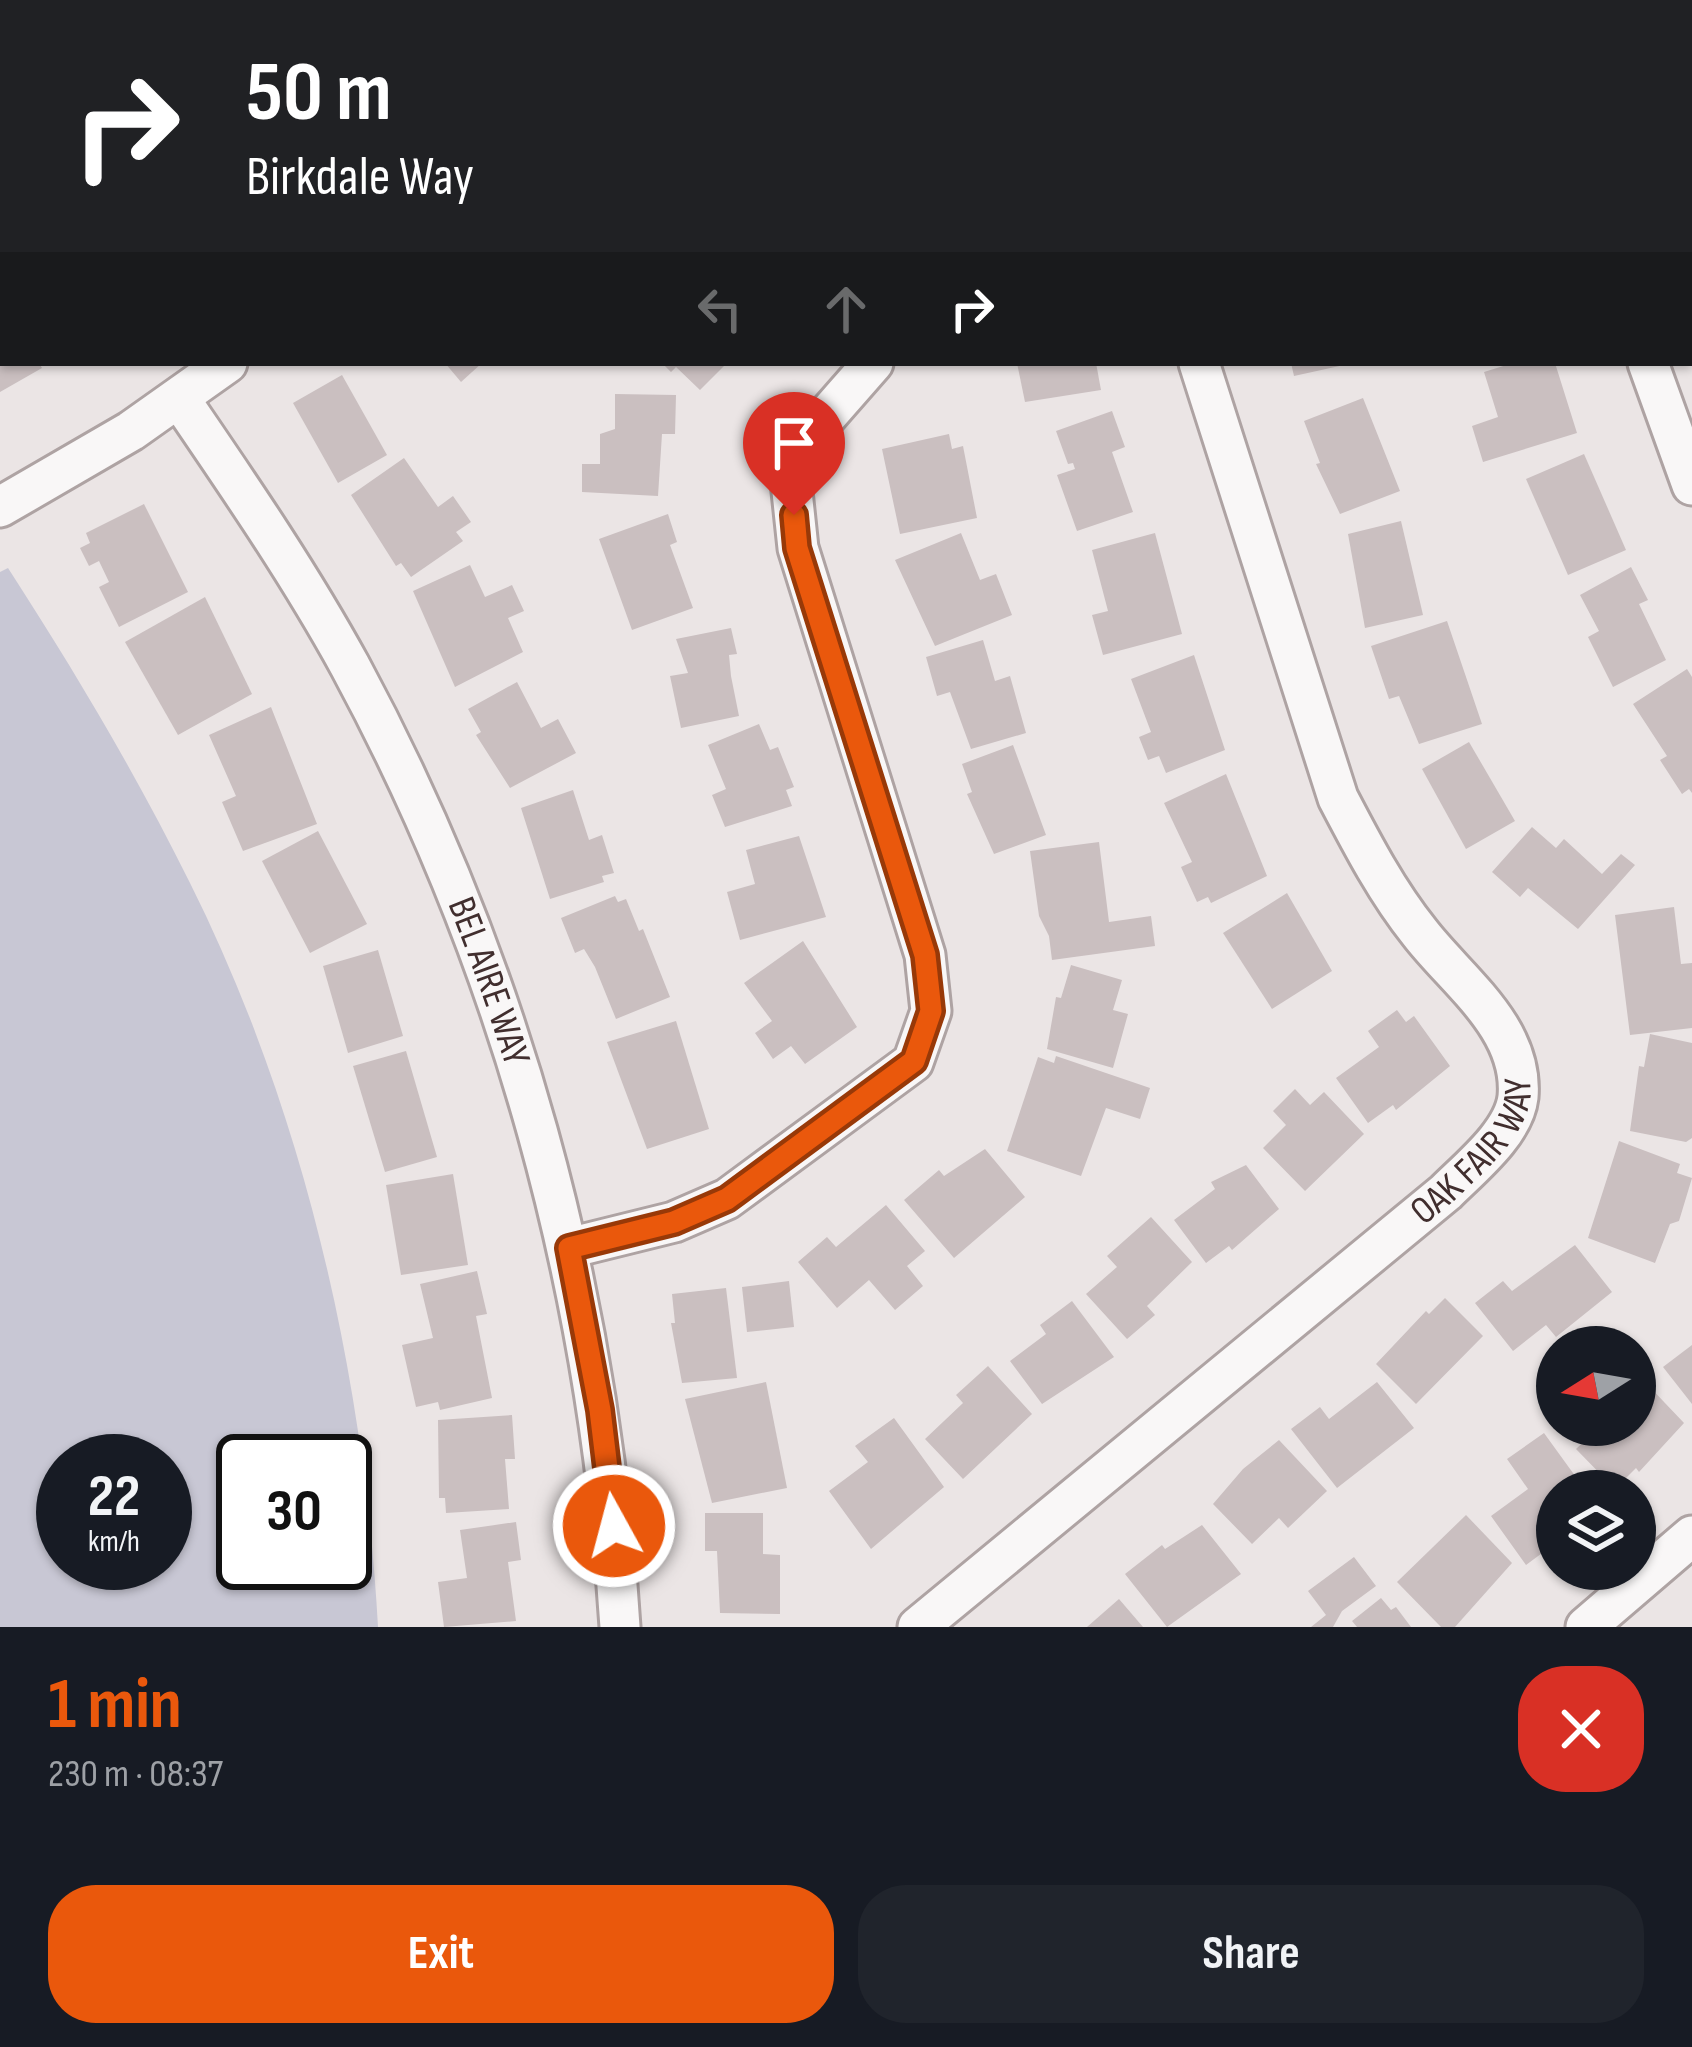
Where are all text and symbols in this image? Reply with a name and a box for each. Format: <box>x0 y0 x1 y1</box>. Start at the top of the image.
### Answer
text: 50 m <box>246 43 392 144</box>
icon: right <box>48 48 204 204</box>
text: Birkdale Way <box>246 145 474 210</box>
icon: left <box>687 276 753 342</box>
icon: ahead <box>813 276 879 342</box>
icon: right <box>939 276 1005 342</box>
pin <box>743 392 845 515</box>
icon: arrive <box>761 410 827 476</box>
street label: BEL AIRE WAY <box>437 891 540 1071</box>
street label: OAK FAIR WAY <box>1401 1077 1542 1235</box>
north arrow <box>1536 1326 1656 1446</box>
map controls <box>1536 1326 1656 1590</box>
speed limit sign: 30 <box>216 1434 372 1590</box>
text: 22 <box>88 1461 140 1533</box>
position arrow <box>551 1463 677 1589</box>
button: layers <box>1536 1470 1656 1590</box>
text: km/h <box>88 1524 140 1560</box>
text: 1 min <box>48 1662 182 1749</box>
button: close <box>1518 1666 1644 1792</box>
text: 230 m · 08:37 <box>48 1751 223 1798</box>
button: Exit <box>48 1885 834 2023</box>
button: Share <box>858 1885 1644 2023</box>

